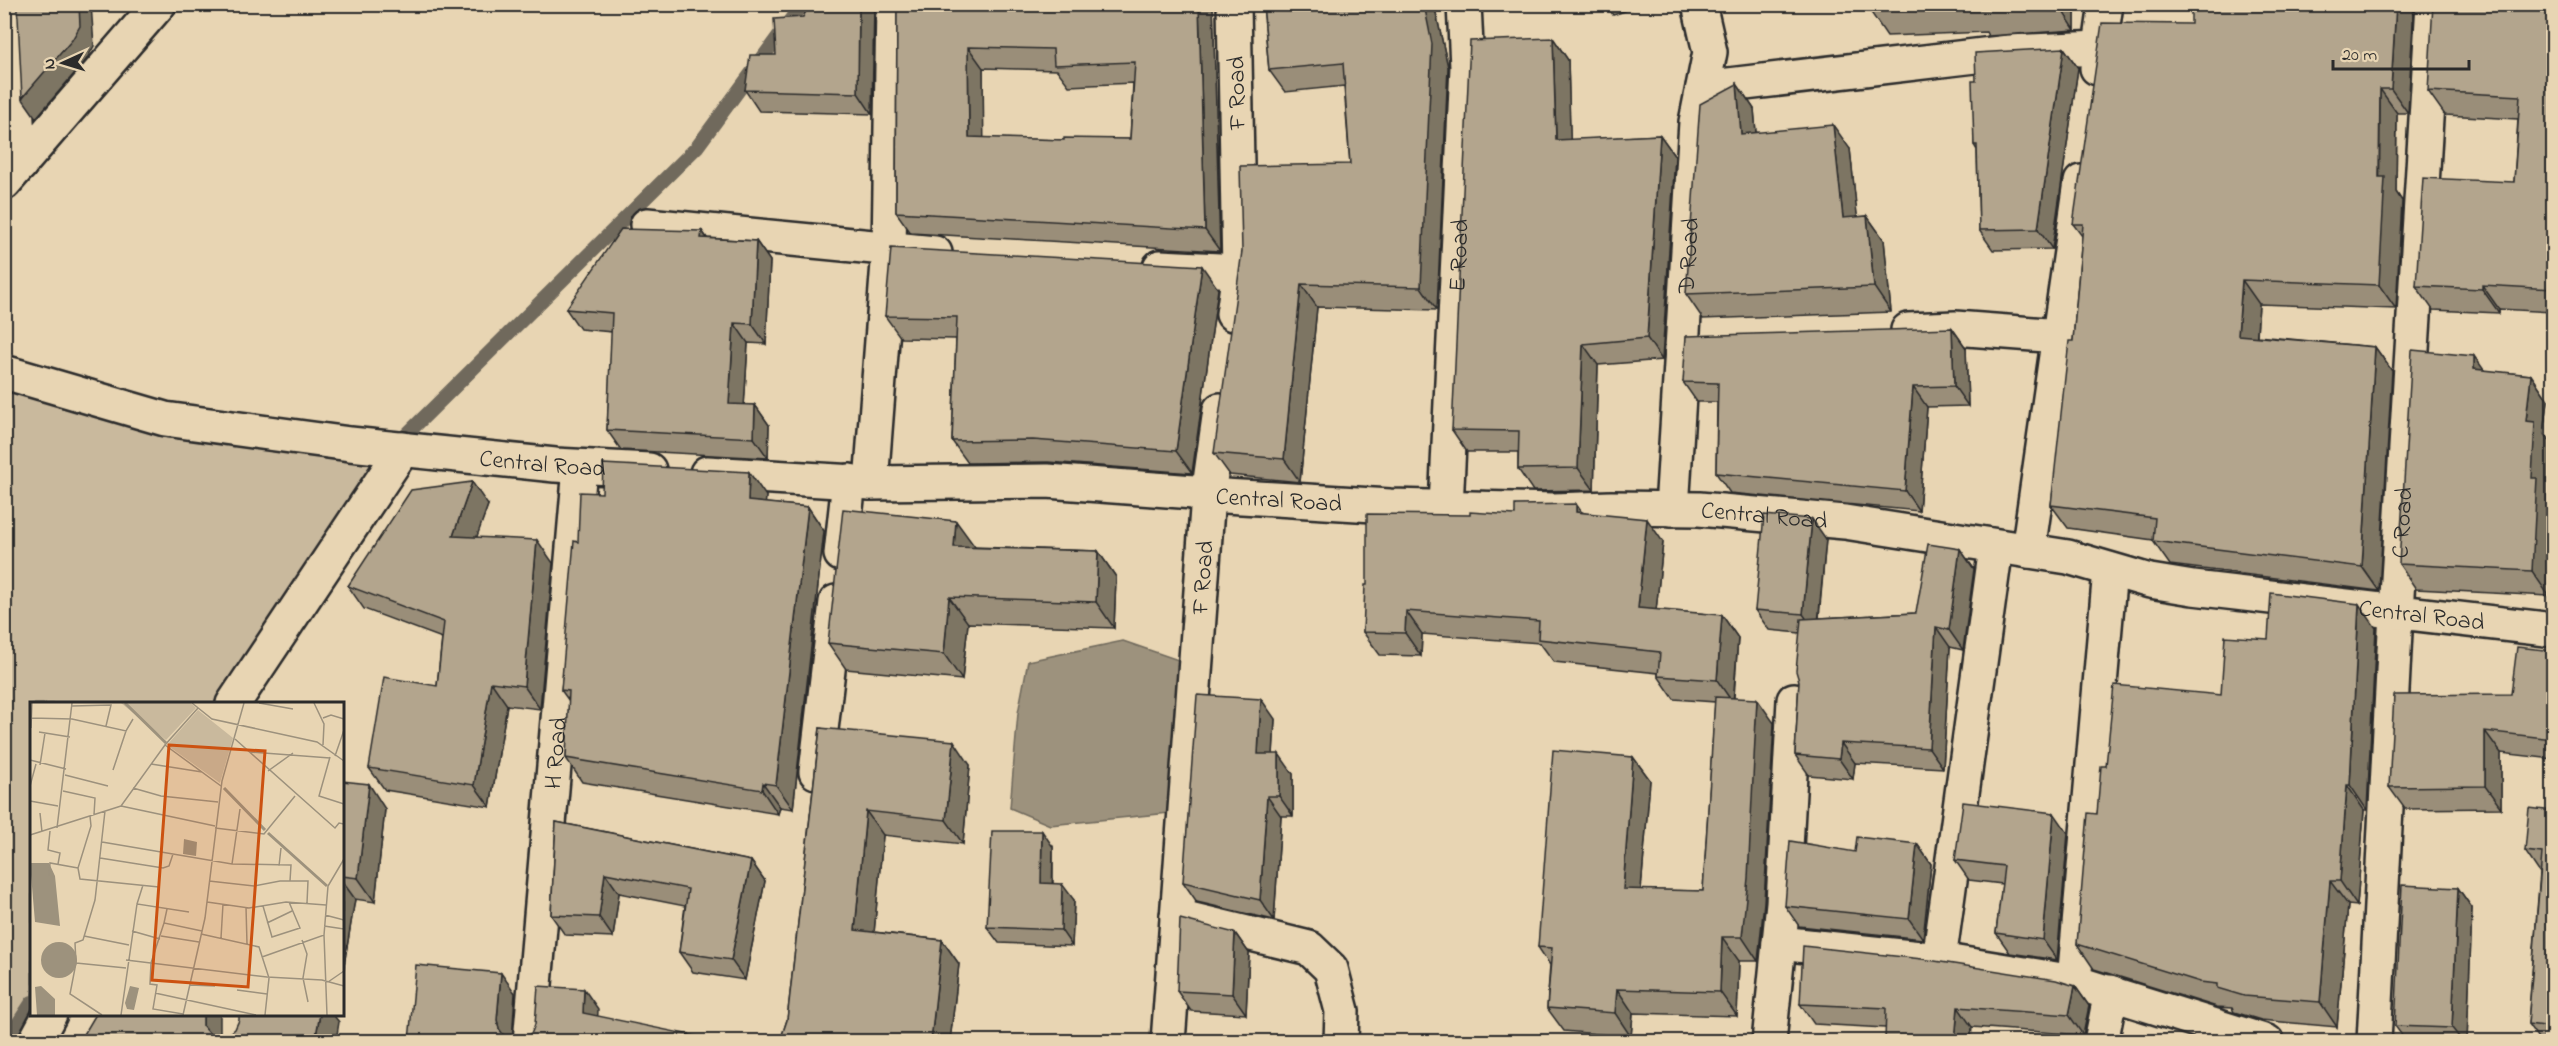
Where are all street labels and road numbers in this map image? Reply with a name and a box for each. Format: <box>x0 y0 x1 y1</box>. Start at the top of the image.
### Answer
street label: F Road <box>1220 55 1257 131</box>
street label: D Road <box>1670 216 1710 296</box>
street label: E Road <box>1441 218 1480 293</box>
street label: Central Road <box>478 442 607 488</box>
street label: Central Road <box>1214 480 1343 523</box>
street label: C Road <box>2384 486 2424 560</box>
street label: Central Road <box>1699 494 1829 540</box>
street label: F Road <box>1184 539 1225 616</box>
street label: Central Road <box>2357 592 2487 642</box>
street label: H Road <box>537 715 578 791</box>

